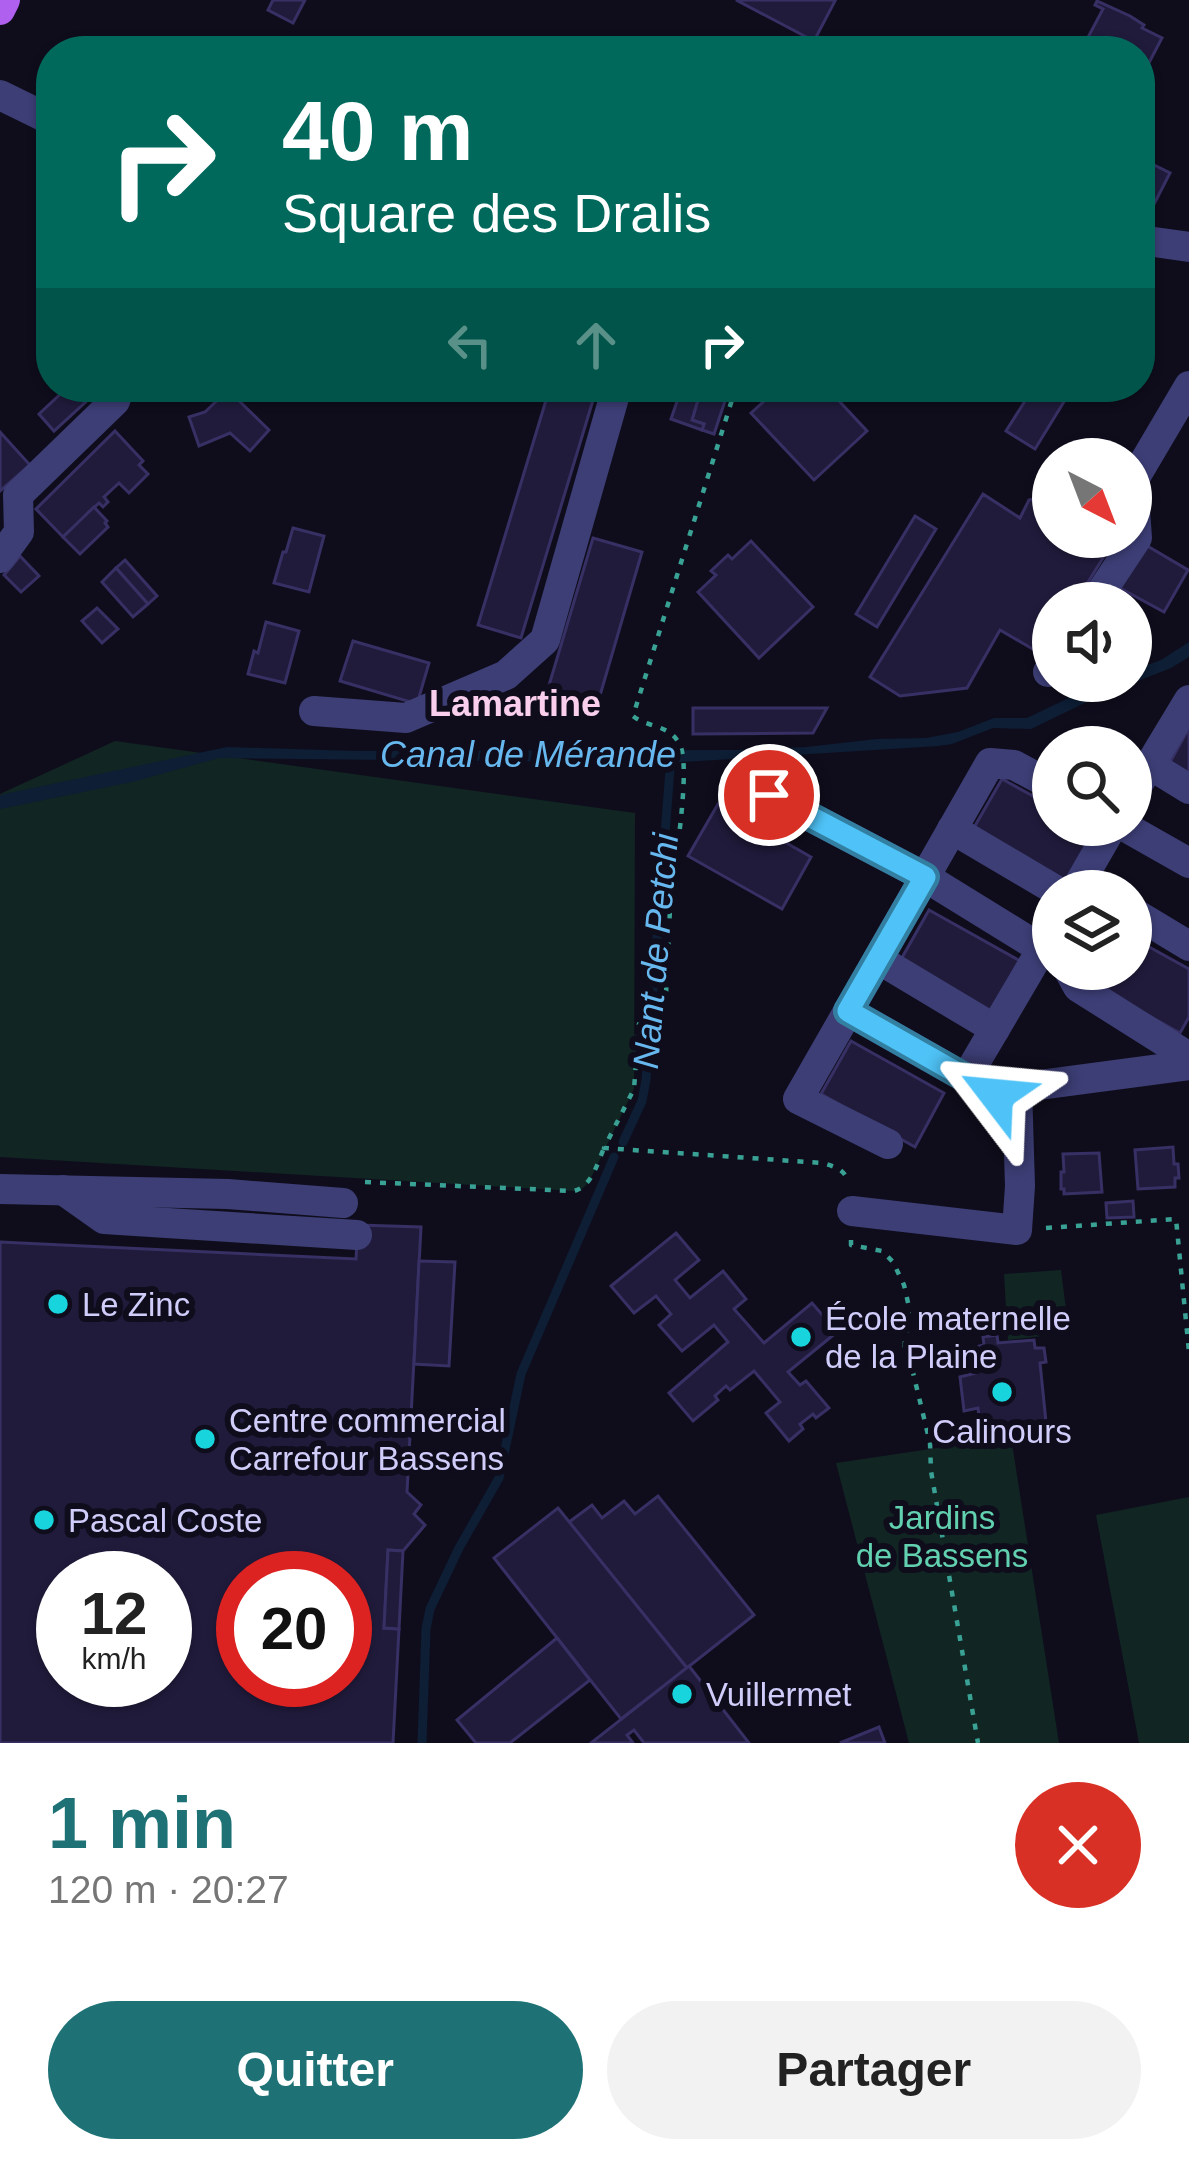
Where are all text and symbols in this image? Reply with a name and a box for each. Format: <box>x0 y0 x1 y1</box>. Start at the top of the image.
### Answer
icon: right <box>84 84 240 240</box>
text: 40 m <box>282 84 473 178</box>
text: Square des Dralis <box>282 183 711 243</box>
icon: left <box>437 312 503 378</box>
icon: ahead <box>563 312 629 378</box>
icon: right <box>689 312 755 378</box>
north arrow <box>1032 438 1152 558</box>
map controls <box>1032 438 1152 990</box>
button: sound <box>1032 582 1152 702</box>
district label: Lamartine <box>429 683 601 724</box>
button: search <box>1032 726 1152 846</box>
water label: Canal de Mérande <box>380 734 676 775</box>
pin <box>718 744 820 846</box>
icon: arrive <box>736 762 802 828</box>
water label: Nant de Petchi <box>625 831 686 1070</box>
button: layers <box>1032 870 1152 990</box>
position arrow <box>933 1032 1059 1158</box>
place label: Le Zinc <box>82 1286 190 1323</box>
marker: Le Zinc <box>45 1291 71 1317</box>
place label: École maternelle de la Plaine <box>825 1300 1071 1375</box>
marker: École maternelle de la Plaine <box>788 1324 814 1350</box>
marker: Calinours <box>989 1379 1015 1405</box>
place label: Centre commercial Carrefour Bassens <box>229 1402 506 1477</box>
place label: Calinours <box>932 1413 1072 1450</box>
marker: Centre commercial Carrefour Bassens <box>192 1426 218 1452</box>
park label: Jardins de Bassens <box>856 1499 1028 1574</box>
place label: Pascal Coste <box>68 1502 262 1539</box>
marker: Pascal Coste <box>31 1507 57 1533</box>
speed limit sign: 20 <box>216 1551 372 1707</box>
text: 12 <box>81 1580 147 1647</box>
text: km/h <box>81 1642 147 1675</box>
place label: Vuillermet <box>706 1676 852 1713</box>
marker: Vuillermet <box>669 1681 695 1707</box>
button: close <box>1015 1782 1141 1908</box>
text: 1 min <box>48 1783 236 1863</box>
text: 120 m · 20:27 <box>48 1868 289 1911</box>
button: Quitter <box>48 2001 583 2139</box>
button: Partager <box>607 2001 1141 2139</box>

